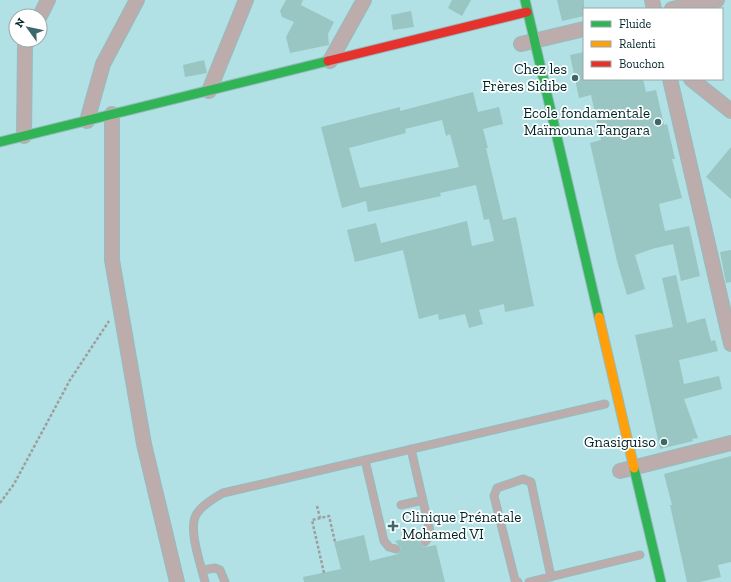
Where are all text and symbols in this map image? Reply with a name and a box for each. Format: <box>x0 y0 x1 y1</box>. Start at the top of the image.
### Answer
north arrow <box>8 8 48 48</box>
legend <box>583 8 723 80</box>
text: N <box>12 15 28 30</box>
text: Fluide <box>619 17 652 31</box>
text: Ralenti <box>619 37 656 51</box>
text: Bouchon <box>619 57 665 71</box>
place label: Chez les Frères Sidibe <box>482 60 567 95</box>
marker: Chez les Frères Sidibe <box>570 73 580 83</box>
place label: Ecole fondamentale Maïmouna Tangara <box>523 104 650 139</box>
marker: Ecole fondamentale Maïmouna Tangara <box>653 117 663 127</box>
place label: Gnasiguiso <box>584 433 656 451</box>
marker: Gnasiguiso <box>659 437 669 447</box>
place label: Clinique Prénatale Mohamed VI <box>402 508 521 543</box>
marker: Clinique Prénatale Mohamed VI <box>387 520 399 532</box>

